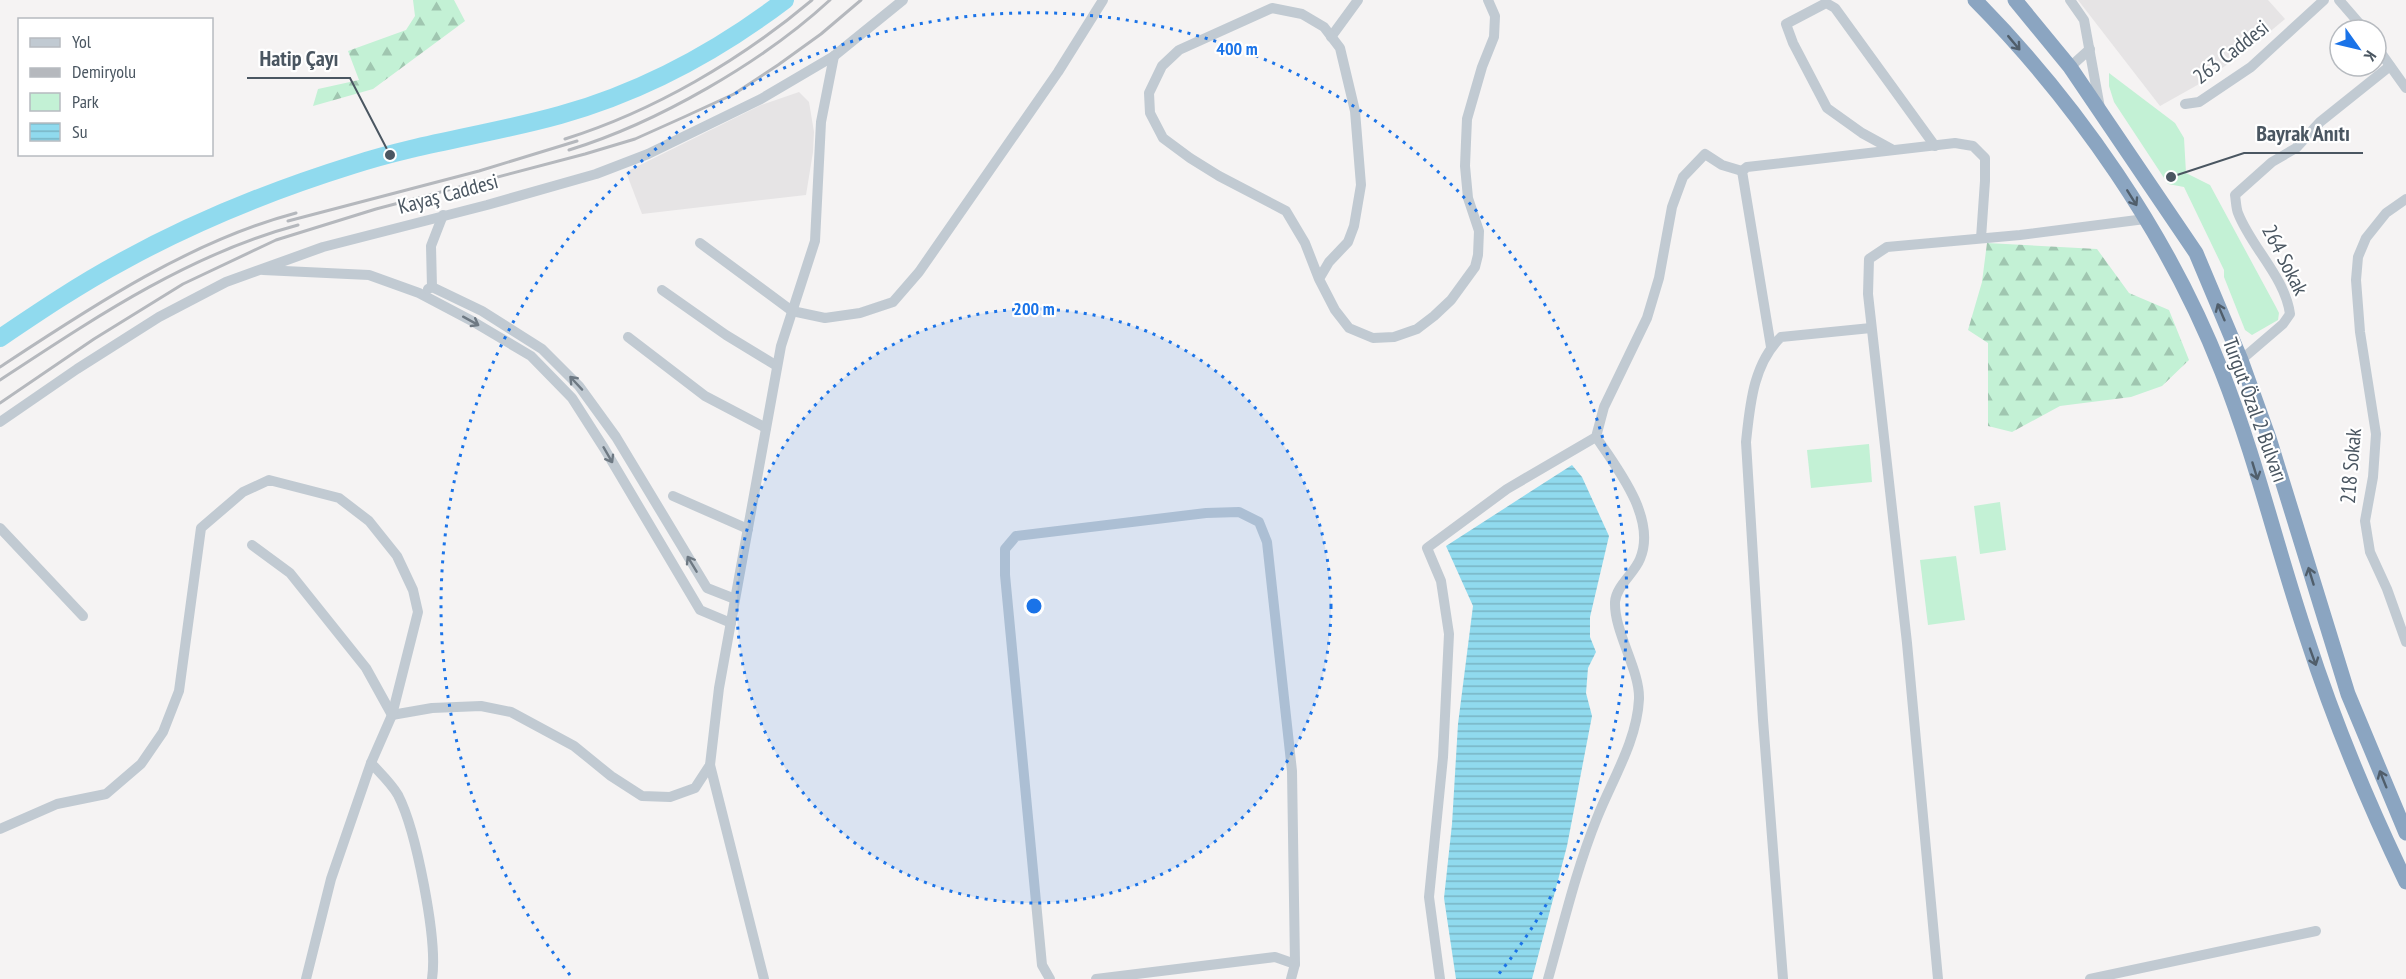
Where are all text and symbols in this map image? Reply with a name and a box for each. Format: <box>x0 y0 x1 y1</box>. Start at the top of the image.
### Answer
street label: 263 Caddesi <box>2187 14 2274 90</box>
legend <box>18 18 213 156</box>
north arrow <box>2328 18 2388 78</box>
text: Yol <box>72 30 92 53</box>
one-way arrow <box>2008 35 2021 51</box>
text: 400 m <box>1216 37 1258 60</box>
callout: Hatip Çayı <box>247 38 350 78</box>
text: Hatip Çayı <box>260 44 338 72</box>
text: K <box>2359 47 2381 66</box>
text: Demiryolu <box>72 60 136 83</box>
text: Park <box>72 90 99 113</box>
callout: Bayrak Anıtı <box>2244 113 2363 153</box>
text: Bayrak Anıtı <box>2256 119 2350 147</box>
text: Su <box>72 120 88 143</box>
street label: Kayaş Caddesi <box>395 167 501 220</box>
one-way arrow <box>2125 190 2138 207</box>
street label: 264 Sokak <box>2256 220 2315 300</box>
text: 200 m <box>1013 297 1055 320</box>
one-way arrow <box>2215 303 2226 322</box>
one-way arrow <box>462 315 479 327</box>
street label: Turgut Özal 2 Bulvarı <box>2217 334 2294 486</box>
one-way arrow <box>569 376 583 391</box>
street label: 218 Sokak <box>2334 427 2367 505</box>
one-way arrow <box>602 446 614 463</box>
one-way arrow <box>2250 461 2261 480</box>
one-way arrow <box>686 556 698 573</box>
one-way arrow <box>2305 567 2316 586</box>
centre of rings <box>1024 596 1044 616</box>
one-way arrow <box>2309 647 2320 666</box>
one-way arrow <box>2376 770 2387 789</box>

